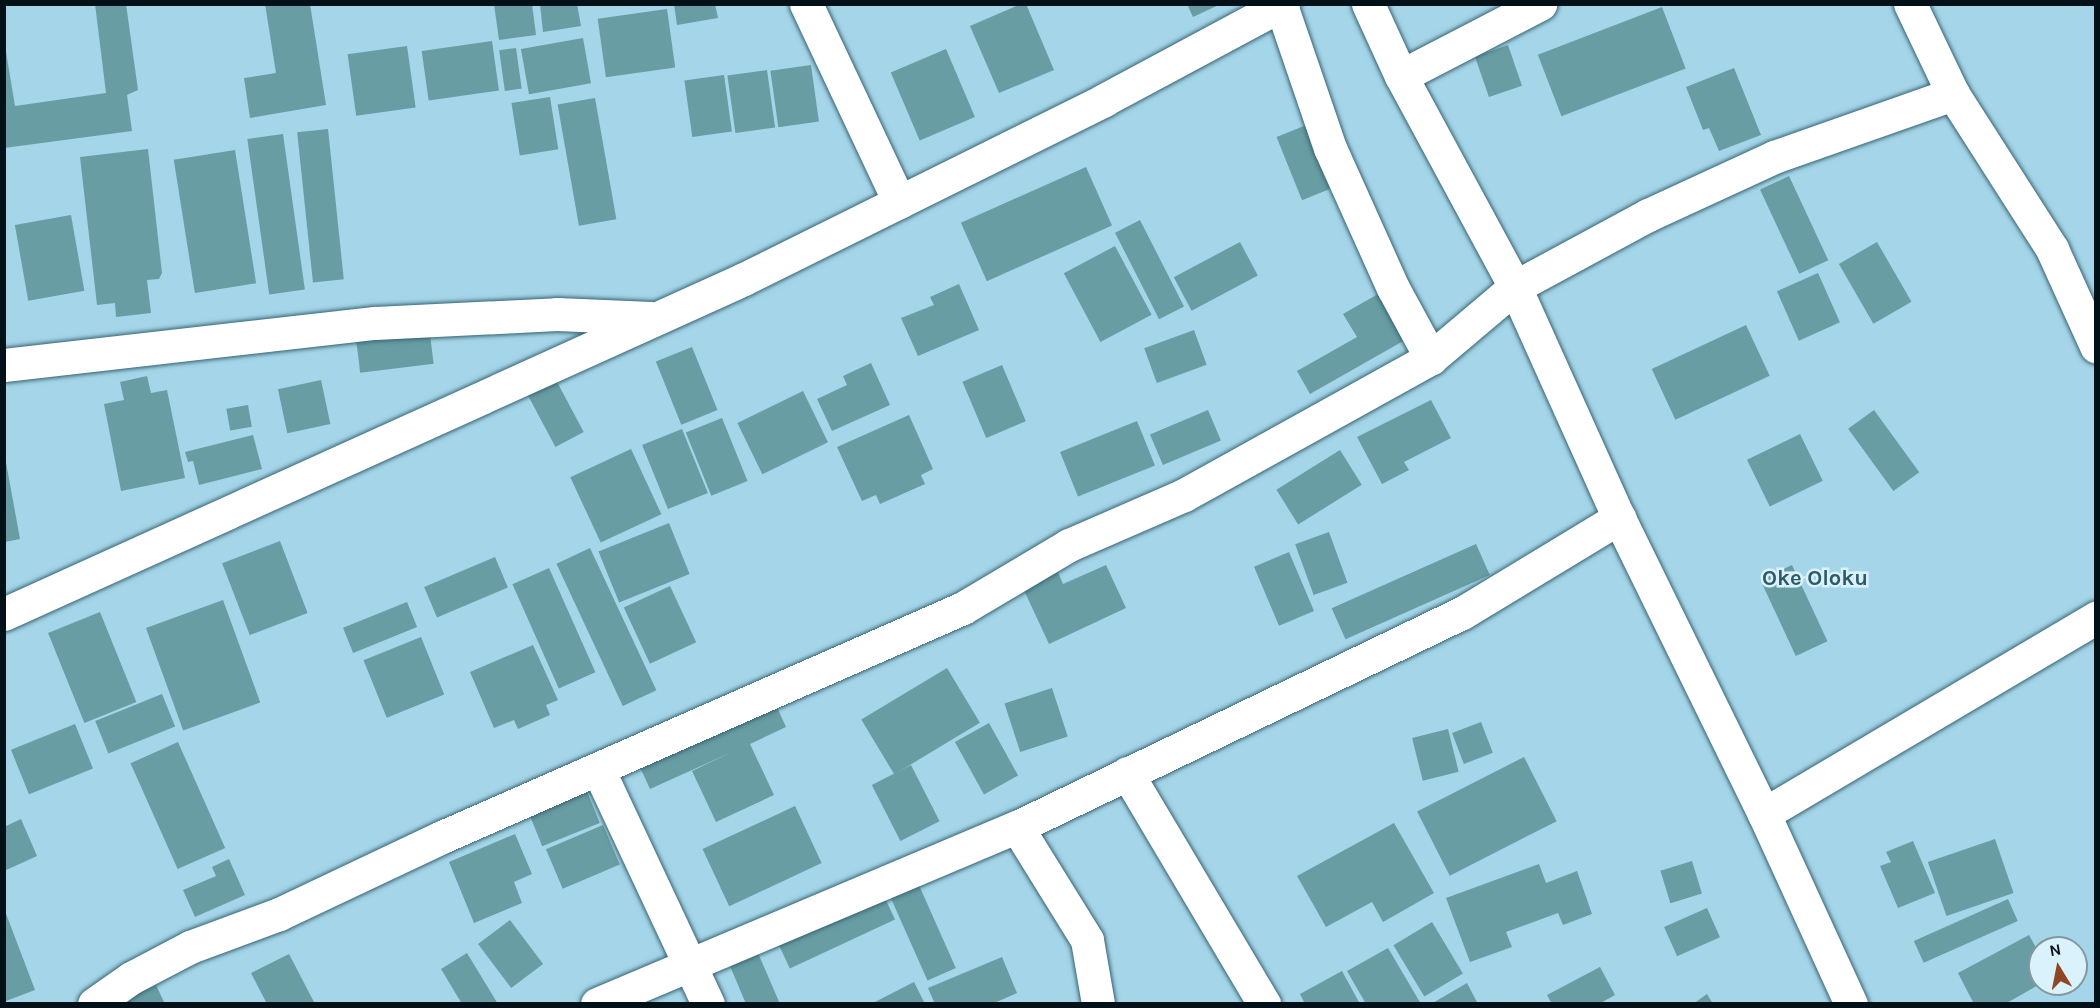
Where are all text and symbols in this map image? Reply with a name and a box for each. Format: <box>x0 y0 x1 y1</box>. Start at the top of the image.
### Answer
district label: Oke Oloku <box>1762 566 1868 592</box>
north arrow <box>2028 936 2088 996</box>
text: N <box>2048 939 2062 960</box>

